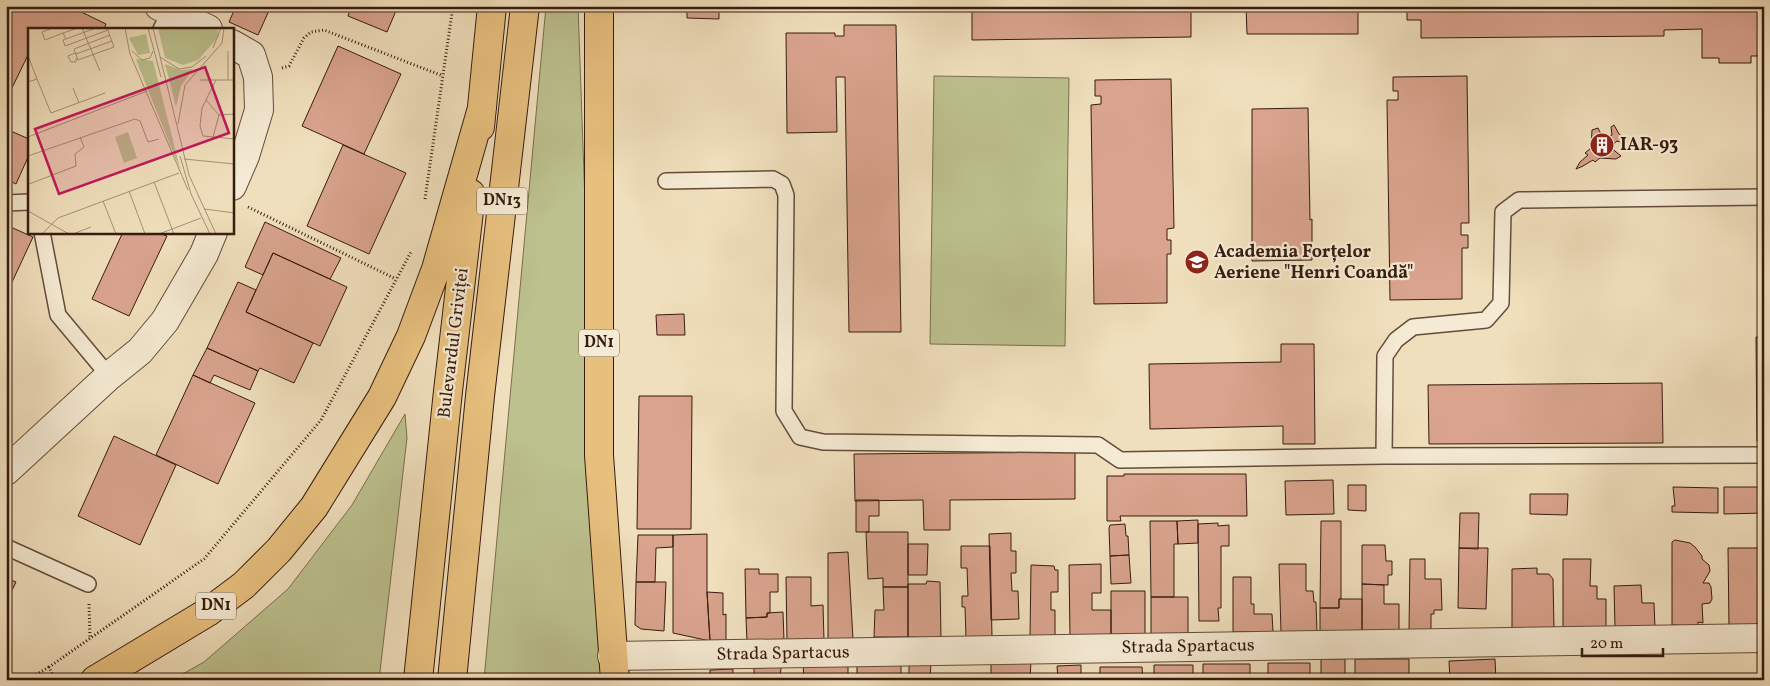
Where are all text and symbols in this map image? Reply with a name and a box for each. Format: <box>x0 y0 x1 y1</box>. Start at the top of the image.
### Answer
inset map <box>28 28 234 234</box>
building icon: IAR-93 <box>1589 132 1615 158</box>
place label: IAR-93 <box>1620 133 1678 158</box>
road number: DN13 <box>477 188 527 215</box>
place label: Academia Forțelor Aeriene "Henri Coandă" <box>1214 240 1414 286</box>
school or university icon: Academia Forțelor Aeriene "Henri Coandă" <box>1184 249 1210 275</box>
street label: Bulevardul Griviței <box>432 266 476 420</box>
road number: DN1 <box>579 329 619 356</box>
road number: DN1 <box>196 592 236 620</box>
scale bar <box>1582 626 1664 658</box>
street label: Strada Spartacus <box>1121 633 1255 661</box>
text: 20 m <box>1590 634 1623 655</box>
street label: Strada Spartacus <box>716 640 850 668</box>

